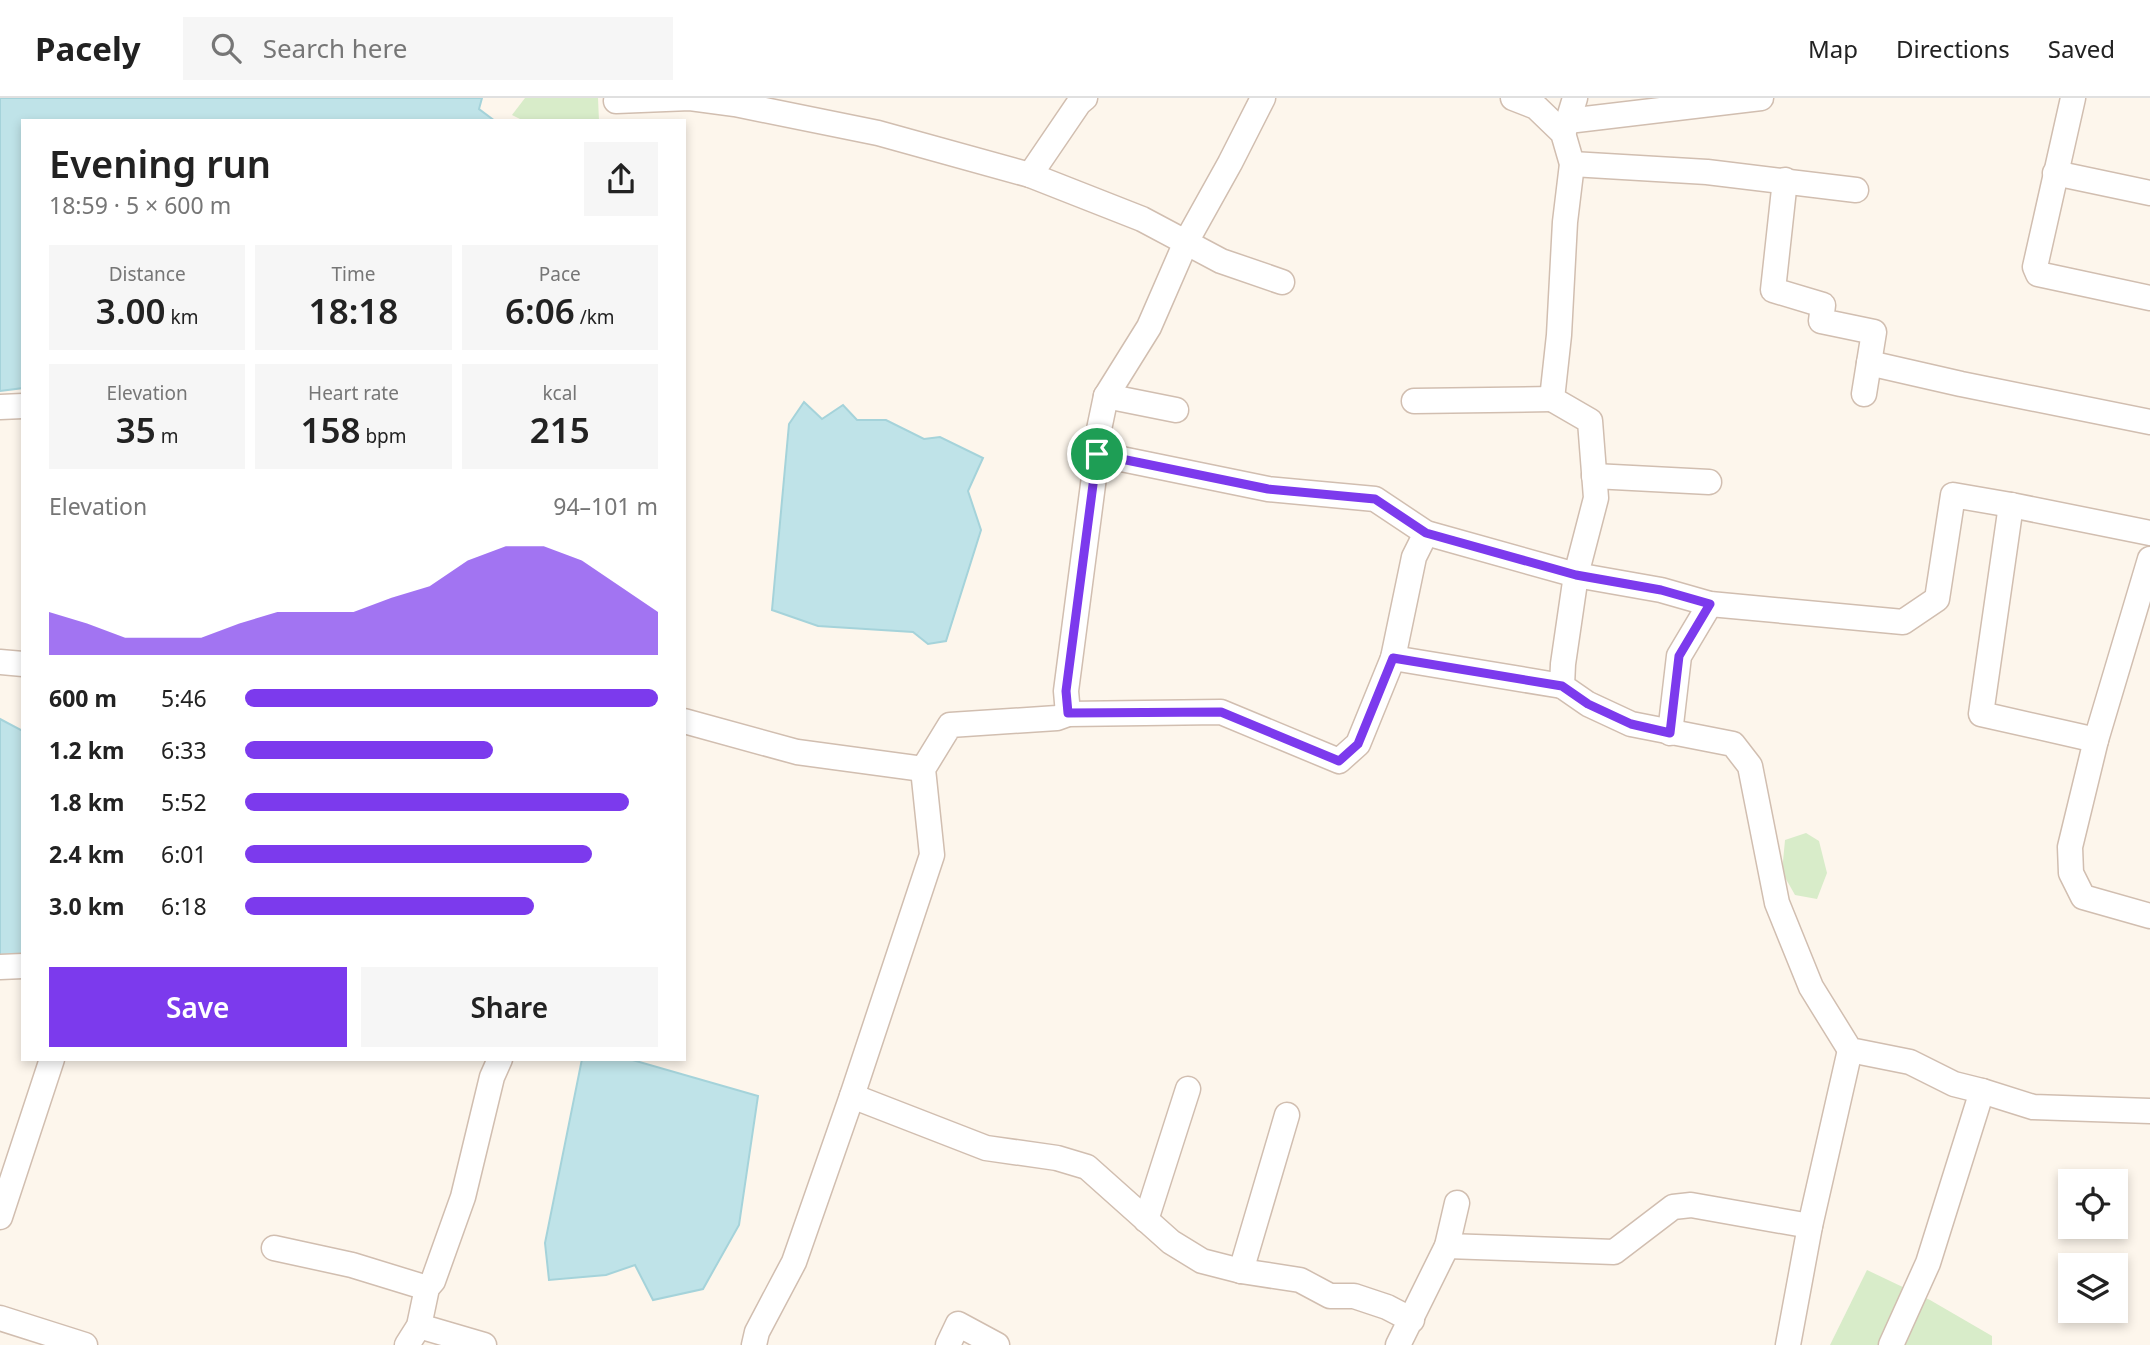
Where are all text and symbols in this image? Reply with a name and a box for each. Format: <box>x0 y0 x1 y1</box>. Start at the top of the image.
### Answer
search box <box>183 17 673 80</box>
text: Pacely <box>35 26 141 71</box>
icon: search <box>207 29 245 67</box>
text: Search here <box>263 30 407 66</box>
text: Map <box>1808 32 1858 65</box>
text: Directions <box>1896 32 2010 65</box>
text: Saved <box>2048 32 2115 65</box>
text: Evening run <box>49 137 271 189</box>
button: share <box>584 142 658 216</box>
text: 18:59 · 5 × 600 m <box>49 189 231 221</box>
text: Distance <box>109 261 186 287</box>
text: Time <box>332 261 375 287</box>
text: Pace <box>539 261 581 287</box>
text: 3.00 <box>96 287 166 334</box>
text: 18:18 <box>309 287 398 334</box>
text: 6:06 <box>505 287 575 334</box>
text: km <box>166 304 198 330</box>
text: /km <box>575 304 615 330</box>
text: Elevation <box>107 380 188 406</box>
text: Heart rate <box>308 380 399 406</box>
text: kcal <box>542 380 577 406</box>
text: 35 <box>116 406 156 453</box>
text: 158 <box>300 406 360 453</box>
text: 215 <box>530 406 590 453</box>
text: m <box>156 423 179 449</box>
text: bpm <box>360 423 407 449</box>
pin <box>1067 424 1127 484</box>
icon: arrive <box>1078 435 1116 473</box>
text: Elevation <box>49 490 147 522</box>
text: 94–101 m <box>553 490 658 522</box>
text: 600 m <box>49 682 117 714</box>
text: 5:46 <box>161 682 207 714</box>
text: 1.2 km <box>49 734 124 766</box>
text: 6:33 <box>161 734 207 766</box>
text: 1.8 km <box>49 786 124 818</box>
text: 5:52 <box>161 786 207 818</box>
text: 2.4 km <box>49 838 124 870</box>
text: 6:01 <box>161 838 207 870</box>
text: 3.0 km <box>49 890 124 922</box>
text: 6:18 <box>161 890 207 922</box>
button: Save <box>49 967 347 1047</box>
button: Share <box>361 967 658 1047</box>
map controls <box>2058 1169 2128 1323</box>
button: locate <box>2058 1169 2128 1239</box>
button: layers <box>2058 1253 2128 1323</box>

